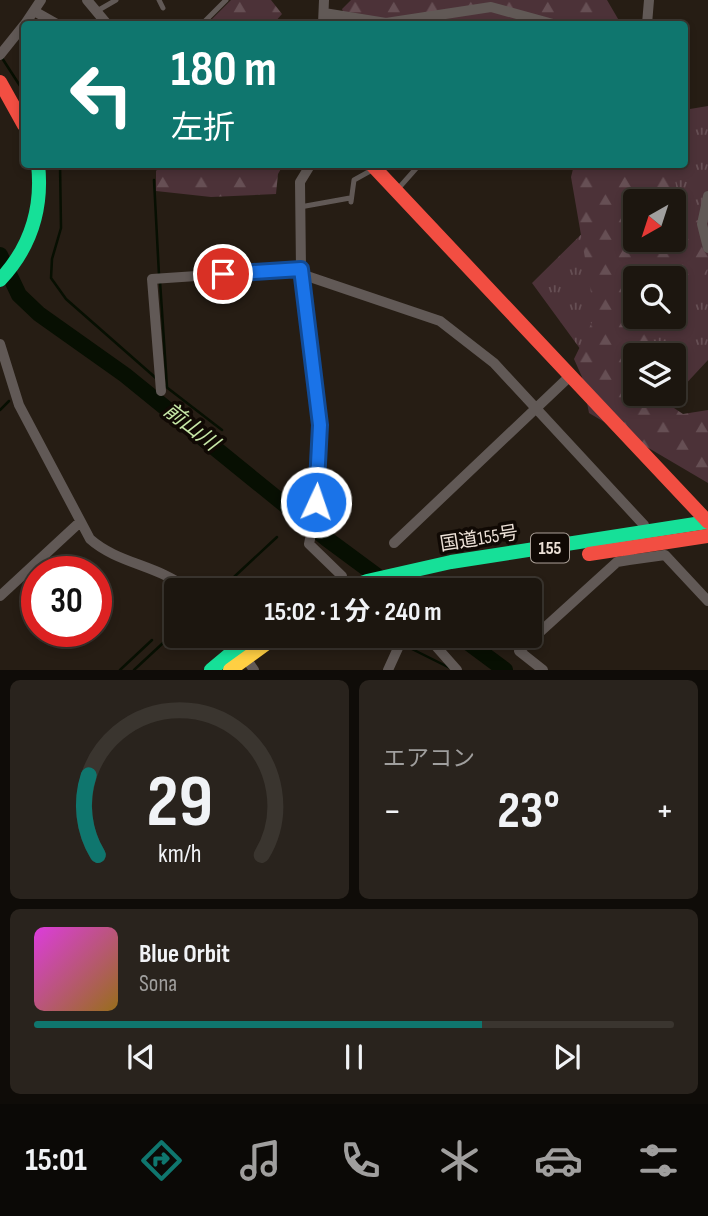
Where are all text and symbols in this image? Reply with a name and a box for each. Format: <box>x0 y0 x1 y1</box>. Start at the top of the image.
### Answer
text: 180 m <box>171 41 277 100</box>
icon: left <box>56 49 147 140</box>
text: 左折 <box>171 109 235 148</box>
north arrow <box>623 189 686 252</box>
map controls <box>623 189 686 406</box>
pin <box>193 244 253 304</box>
icon: arrive <box>204 255 242 293</box>
button: search <box>623 266 686 329</box>
button: layers <box>623 343 686 406</box>
water label: 前山川 <box>158 398 225 457</box>
position arrow <box>279 465 353 539</box>
street label: 国道155号 <box>438 521 520 557</box>
road number: 155 <box>531 534 569 562</box>
speed limit sign: 30 <box>21 556 112 647</box>
text: 15:02 · 1 分 · 240 m <box>264 597 442 628</box>
text: エアコン <box>383 745 475 773</box>
text: 29 <box>146 760 213 848</box>
text: 23° <box>497 780 560 843</box>
text: − <box>383 789 402 834</box>
text: + <box>655 789 674 834</box>
text: km/h <box>158 839 201 870</box>
text: Blue Orbit <box>139 939 230 970</box>
text: Sona <box>139 970 177 998</box>
icon: previous <box>122 1038 160 1076</box>
icon: pause <box>335 1038 373 1076</box>
icon: next <box>548 1038 586 1076</box>
icon: directions <box>137 1136 186 1185</box>
icon: music <box>236 1136 285 1185</box>
icon: phone <box>336 1136 385 1185</box>
icon: climate <box>435 1136 484 1185</box>
icon: car <box>534 1136 583 1185</box>
icon: filters <box>634 1136 683 1185</box>
text: 15:01 <box>25 1141 87 1180</box>

